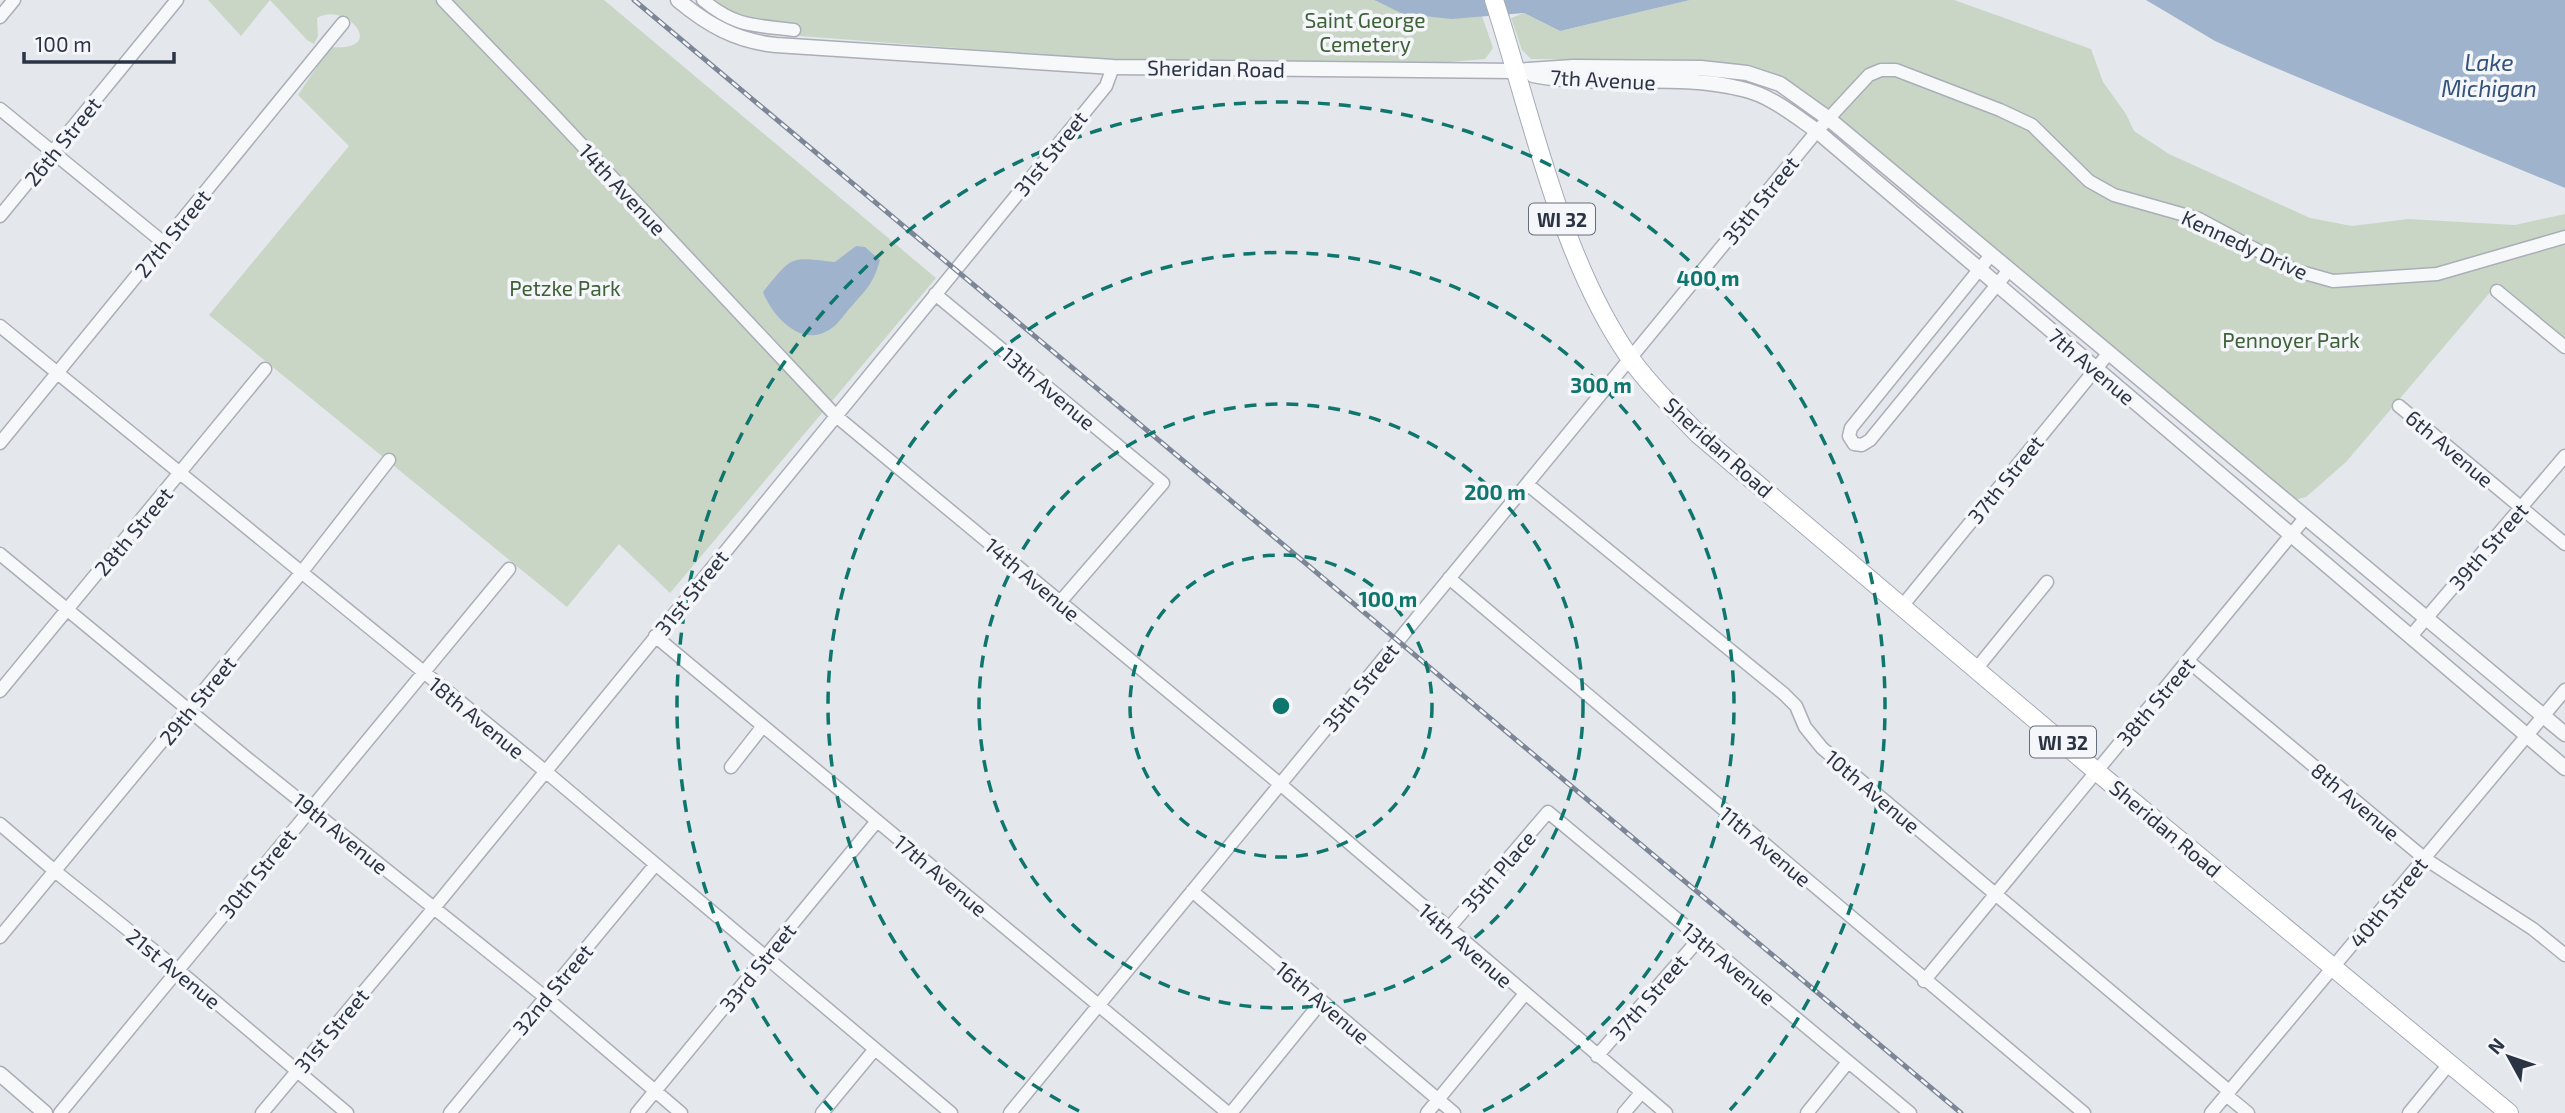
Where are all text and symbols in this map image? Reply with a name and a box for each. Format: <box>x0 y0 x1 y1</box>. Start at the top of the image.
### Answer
park label: Saint George Cemetery <box>1304 7 1426 56</box>
scale bar <box>24 21 175 65</box>
text: 100 m <box>35 31 92 56</box>
water label: Lake Michigan <box>2441 48 2537 102</box>
street label: Sheridan Road <box>1147 54 1285 82</box>
street label: 7th Avenue <box>1550 64 1656 94</box>
street label: 26th Street <box>19 92 105 190</box>
street label: 31st Street <box>1008 106 1092 200</box>
street label: 14th Avenue <box>574 138 672 240</box>
street label: 35th Street <box>1717 151 1803 249</box>
street label: 27th Street <box>129 184 215 282</box>
road number: WI 32 <box>1529 204 1595 234</box>
street label: Kennedy Drive <box>2178 204 2312 284</box>
text: 400 m <box>1677 265 1739 290</box>
park label: Petzke Park <box>509 275 621 300</box>
street label: 7th Avenue <box>2044 323 2140 409</box>
park label: Pennoyer Park <box>2222 327 2360 352</box>
street label: 13th Avenue <box>997 342 1101 434</box>
text: 300 m <box>1570 372 1632 397</box>
street label: Sheridan Road <box>1659 392 1779 502</box>
street label: 6th Avenue <box>2401 404 2499 492</box>
street label: 37th Street <box>1962 430 2048 528</box>
text: 200 m <box>1464 479 1526 504</box>
street label: 28th Street <box>89 482 177 580</box>
street label: 39th Street <box>2443 497 2533 595</box>
street label: 14th Avenue <box>981 532 1085 626</box>
street label: 31st Street <box>649 545 733 639</box>
text: 100 m <box>1359 586 1417 611</box>
street label: 35th Street <box>1317 638 1403 736</box>
street label: 29th Street <box>154 651 240 749</box>
street label: 38th Street <box>2111 652 2199 750</box>
street label: 18th Avenue <box>424 671 530 763</box>
centre of rings <box>1269 694 1293 718</box>
road number: WI 32 <box>2030 726 2096 758</box>
street label: 10th Avenue <box>1821 744 1925 838</box>
street label: 8th Avenue <box>2307 757 2405 845</box>
street label: Sheridan Road <box>2105 774 2227 882</box>
street label: 19th Avenue <box>288 787 394 879</box>
street label: 11th Avenue <box>1715 801 1817 891</box>
street label: 30th Street <box>213 823 301 923</box>
street label: 35th Place <box>1456 825 1540 917</box>
street label: 17th Avenue <box>889 829 993 921</box>
street label: 40th Street <box>2344 852 2432 952</box>
street label: 14th Avenue <box>1414 898 1518 992</box>
street label: 13th Avenue <box>1677 917 1781 1009</box>
street label: 33rd Street <box>714 918 800 1016</box>
street label: 21st Avenue <box>122 923 226 1013</box>
street label: 32nd Street <box>507 939 597 1039</box>
street label: 37th Street <box>1604 949 1692 1045</box>
street label: 16th Avenue <box>1271 955 1375 1049</box>
street label: 31st Street <box>289 983 373 1077</box>
north arrow <box>2474 1022 2544 1092</box>
text: N <box>2482 1033 2509 1058</box>

